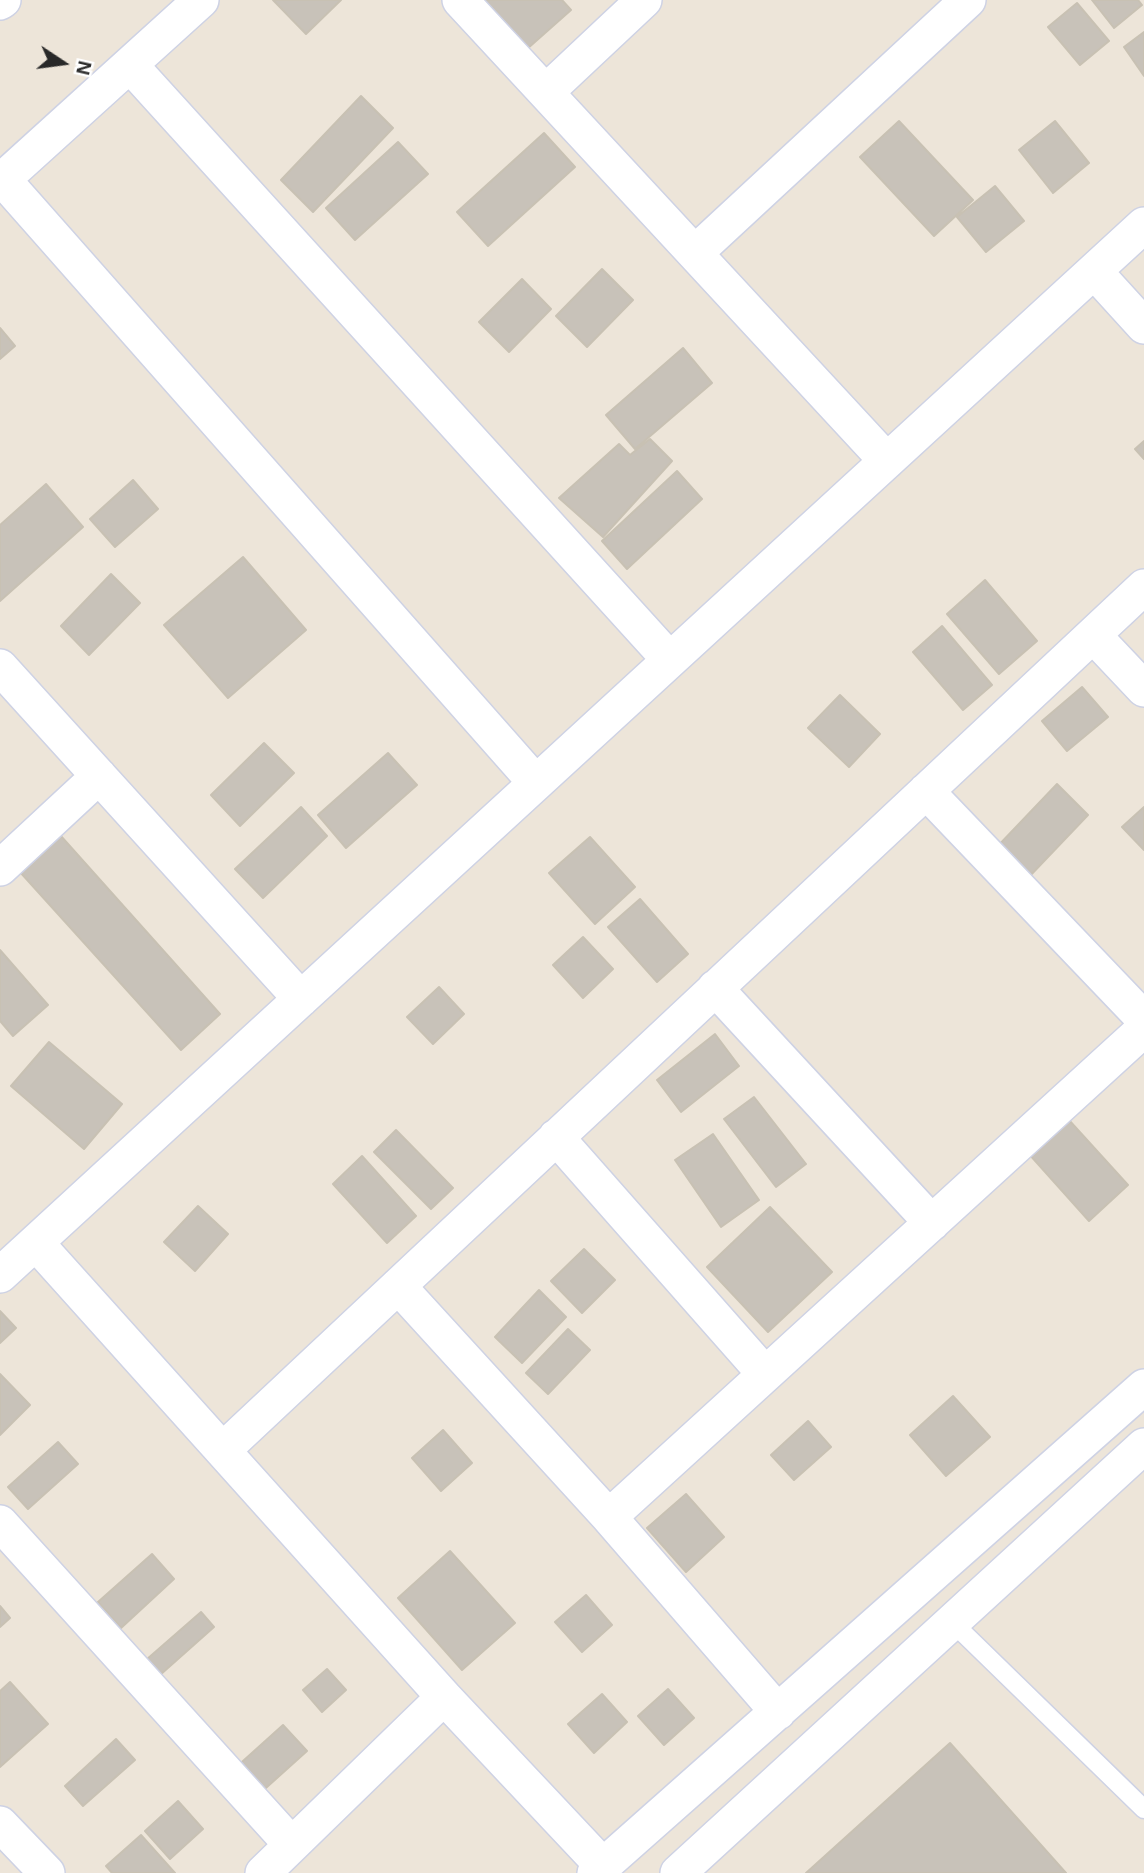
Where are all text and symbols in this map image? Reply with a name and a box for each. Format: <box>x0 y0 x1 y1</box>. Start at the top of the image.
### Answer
north arrow <box>28 28 98 98</box>
text: N <box>72 59 96 77</box>

